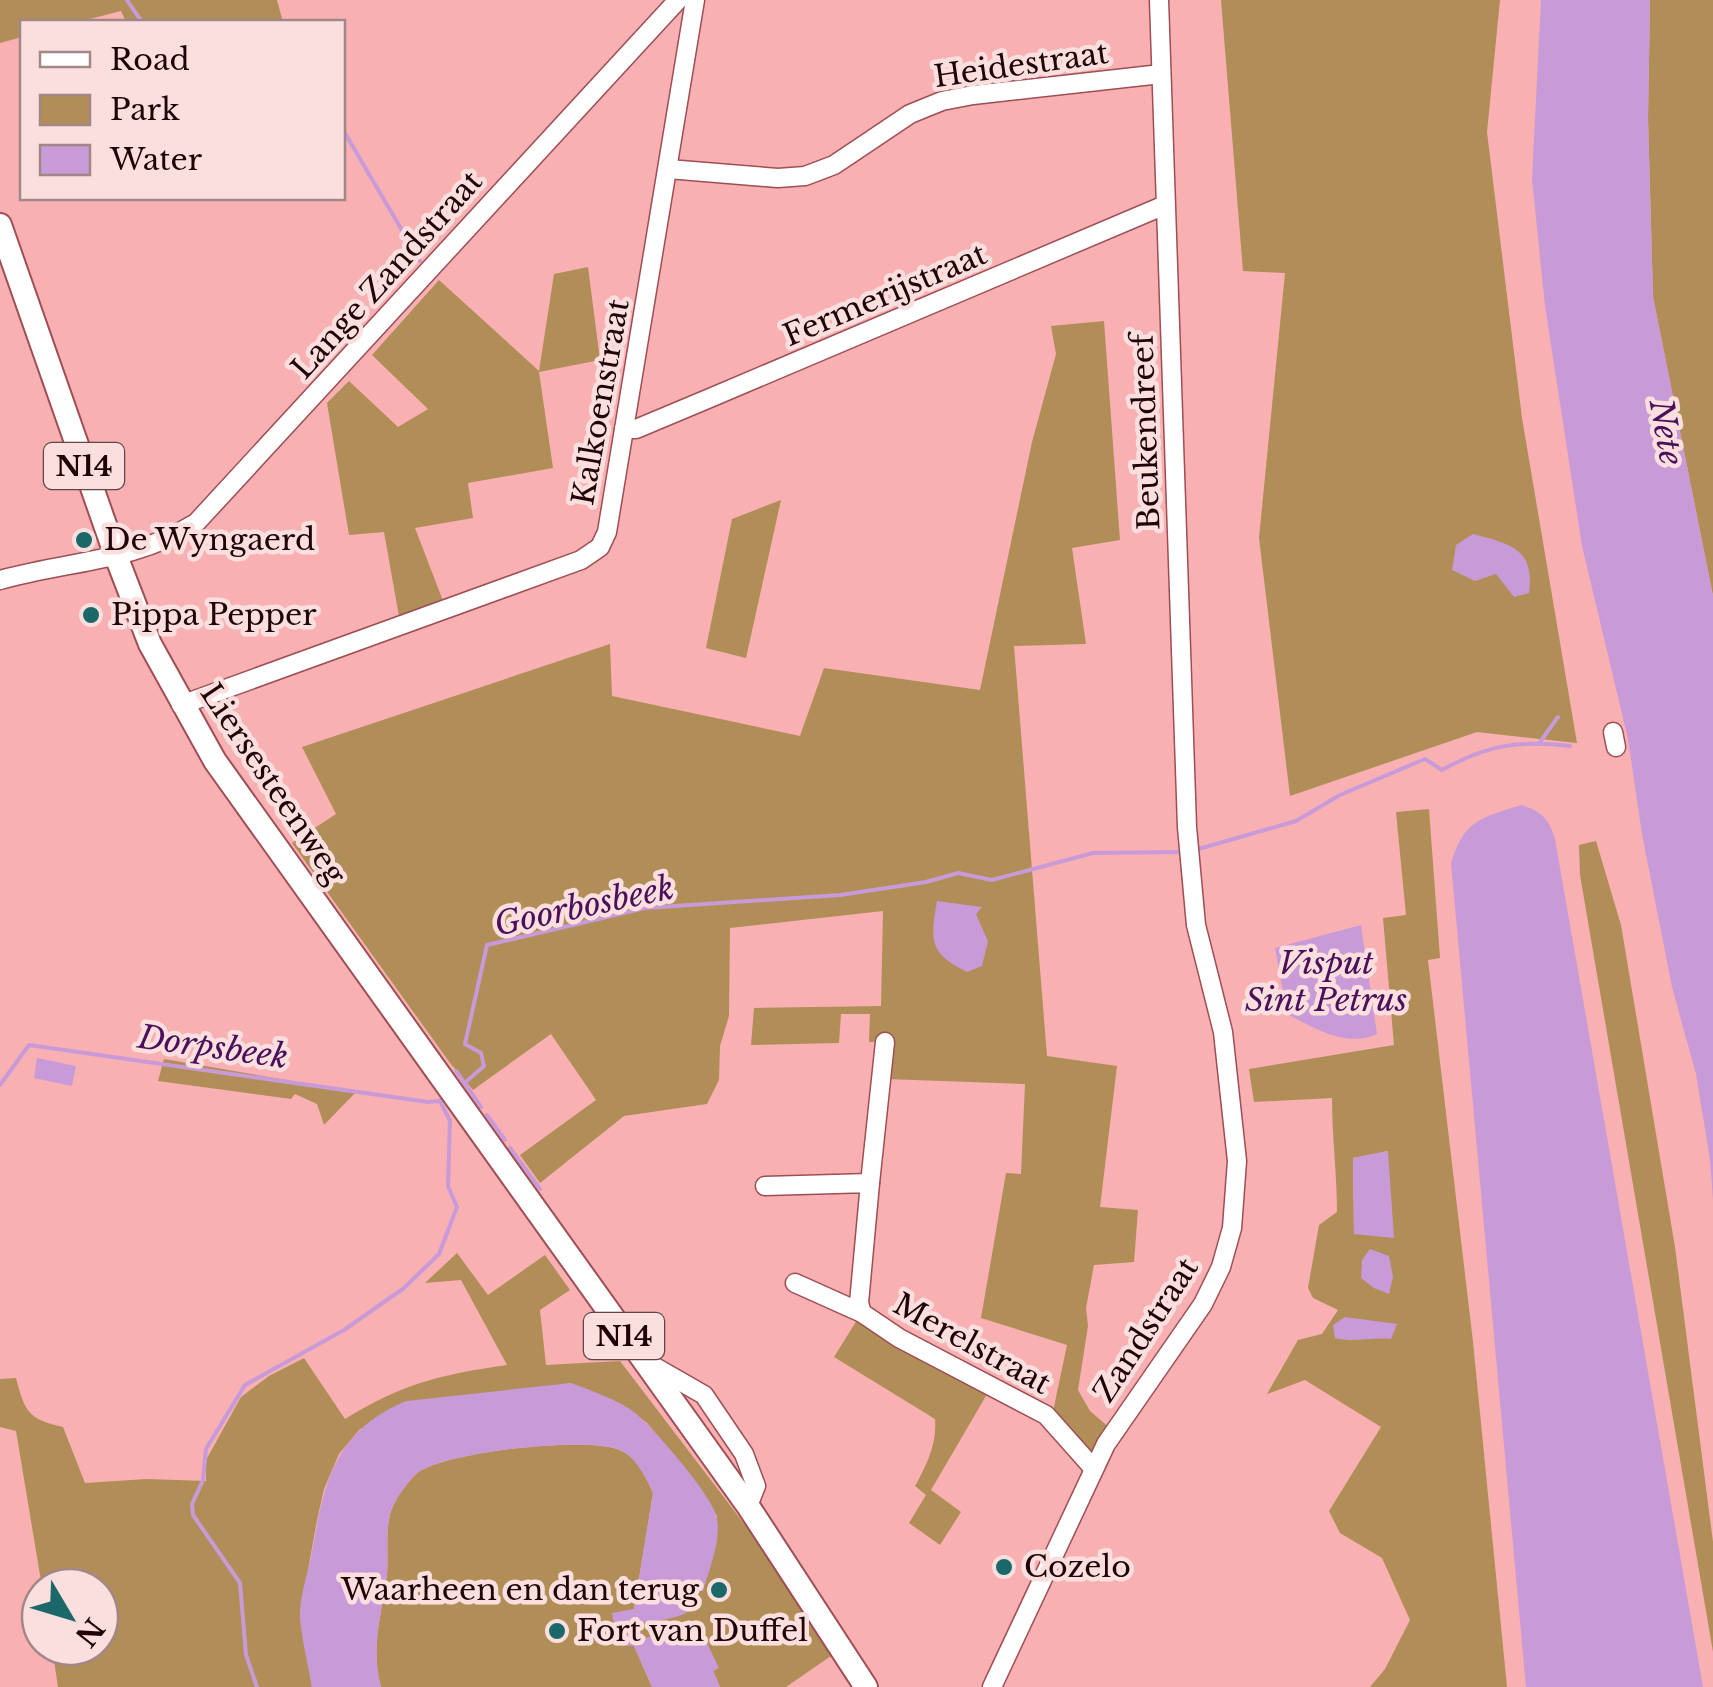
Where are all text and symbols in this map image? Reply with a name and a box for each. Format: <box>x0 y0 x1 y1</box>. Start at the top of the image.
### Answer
legend <box>20 20 345 200</box>
street label: Heidestraat <box>931 34 1111 95</box>
text: Road <box>110 41 190 78</box>
text: Park <box>110 91 180 128</box>
text: Water <box>109 141 203 178</box>
street label: Lange Zandstraat <box>283 163 490 386</box>
street label: Fermerijstraat <box>778 235 993 354</box>
street label: Kalkoenstraat <box>564 295 637 508</box>
street label: Beukendreef <box>1123 330 1167 531</box>
water label: Nete <box>1640 395 1692 469</box>
road number: N14 <box>44 443 124 489</box>
place label: De Wyngaerd <box>104 521 315 558</box>
marker: De Wyngaerd <box>73 529 95 551</box>
place label: Pippa Pepper <box>111 596 317 633</box>
marker: Pippa Pepper <box>80 604 102 626</box>
street label: Liersesteenweg <box>193 676 355 892</box>
water label: Goorbosbeek <box>491 867 677 945</box>
water label: Visput Sint Petrus <box>1245 943 1407 1020</box>
water label: Dorpsbeek <box>134 1017 291 1077</box>
street label: Zandstraat <box>1085 1250 1206 1409</box>
street label: Merelstraat <box>887 1285 1058 1402</box>
road number: N14 <box>584 1313 664 1359</box>
place label: Cozelo <box>1024 1548 1131 1585</box>
marker: Cozelo <box>993 1556 1015 1578</box>
north arrow <box>20 1567 120 1667</box>
place label: Waarheen en dan terug <box>340 1571 700 1608</box>
marker: Waarheen en dan terug <box>708 1579 730 1601</box>
text: N <box>67 1611 111 1653</box>
place label: Fort van Duffel <box>577 1612 808 1649</box>
marker: Fort van Duffel <box>546 1620 568 1642</box>

